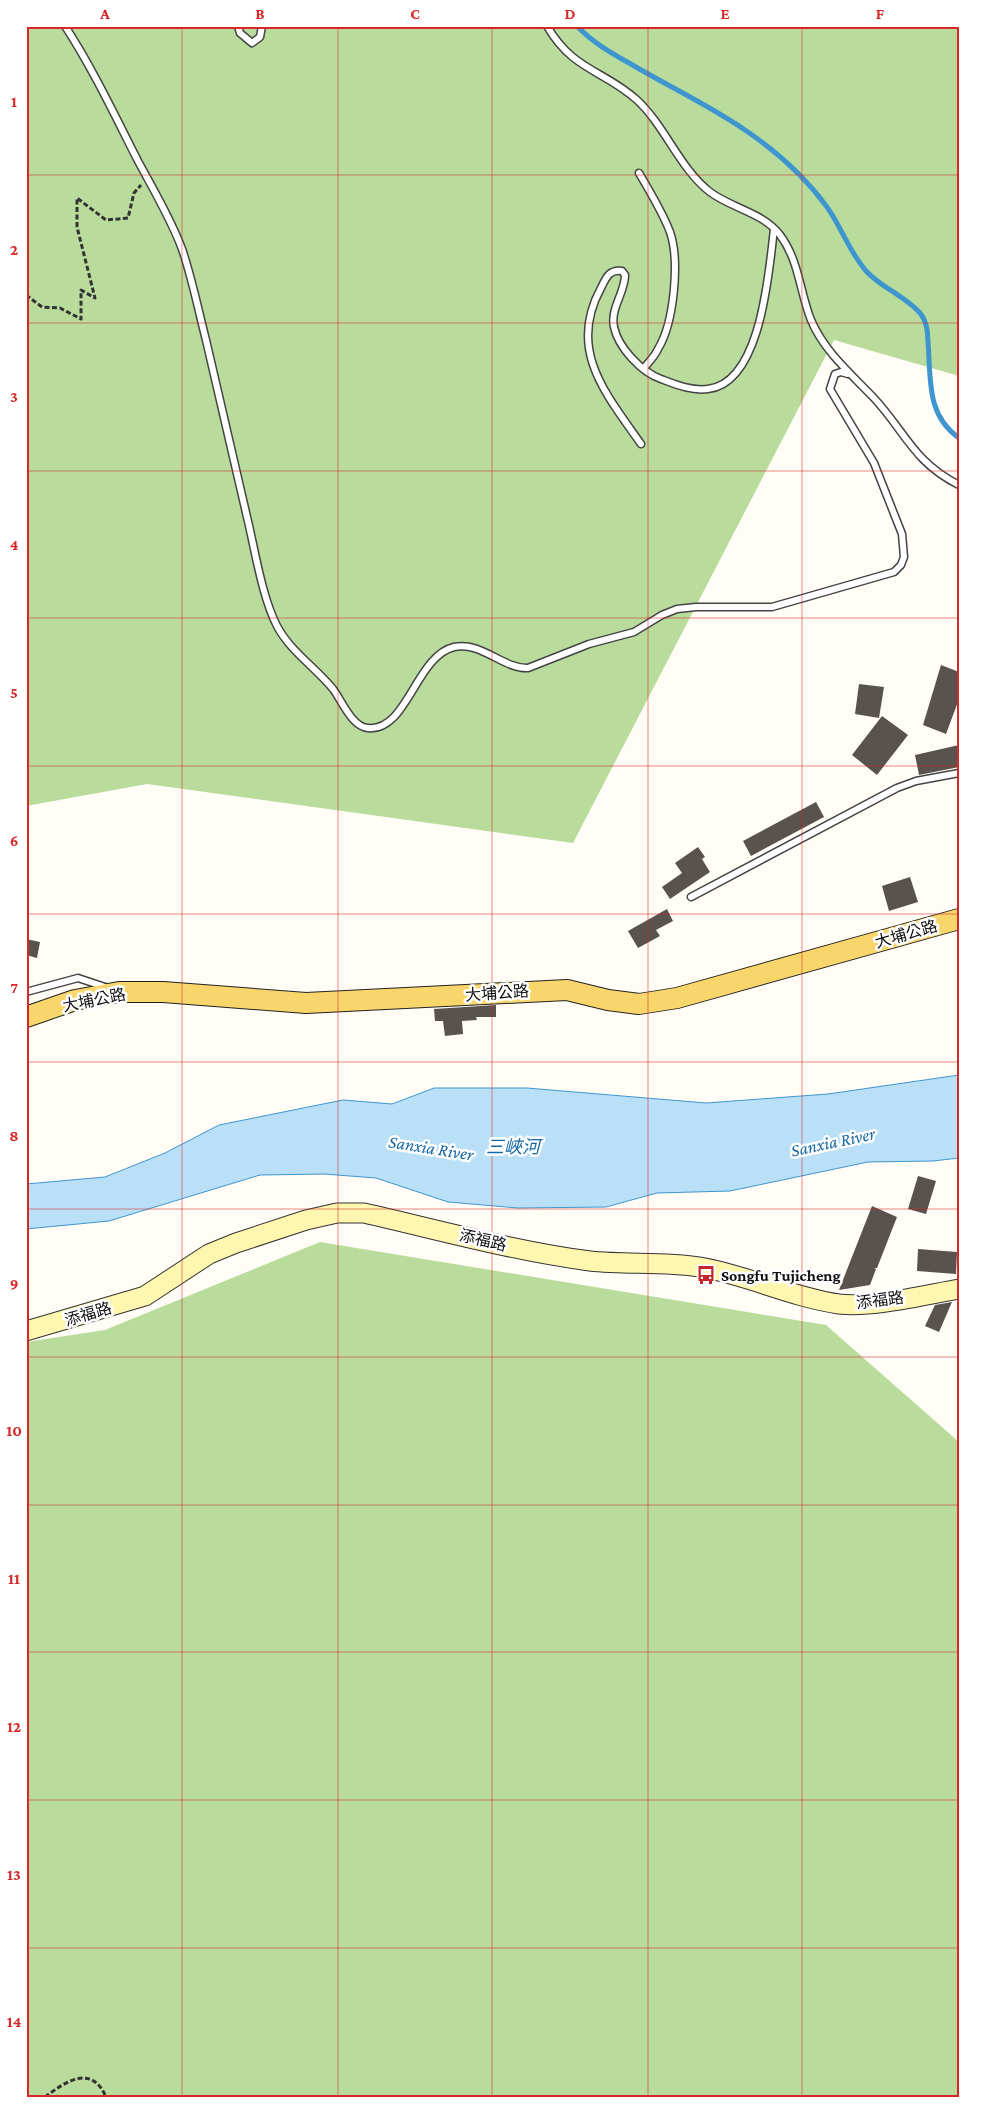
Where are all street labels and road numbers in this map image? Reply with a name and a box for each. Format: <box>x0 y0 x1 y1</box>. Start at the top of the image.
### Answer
street label: 大埔公路 <box>873 917 939 951</box>
street label: 大埔公路 <box>464 982 530 1004</box>
street label: 大埔公路 <box>61 986 127 1014</box>
street label: 添福路 <box>458 1226 508 1254</box>
street label: 添福路 <box>855 1289 905 1311</box>
street label: 添福路 <box>63 1299 113 1329</box>

